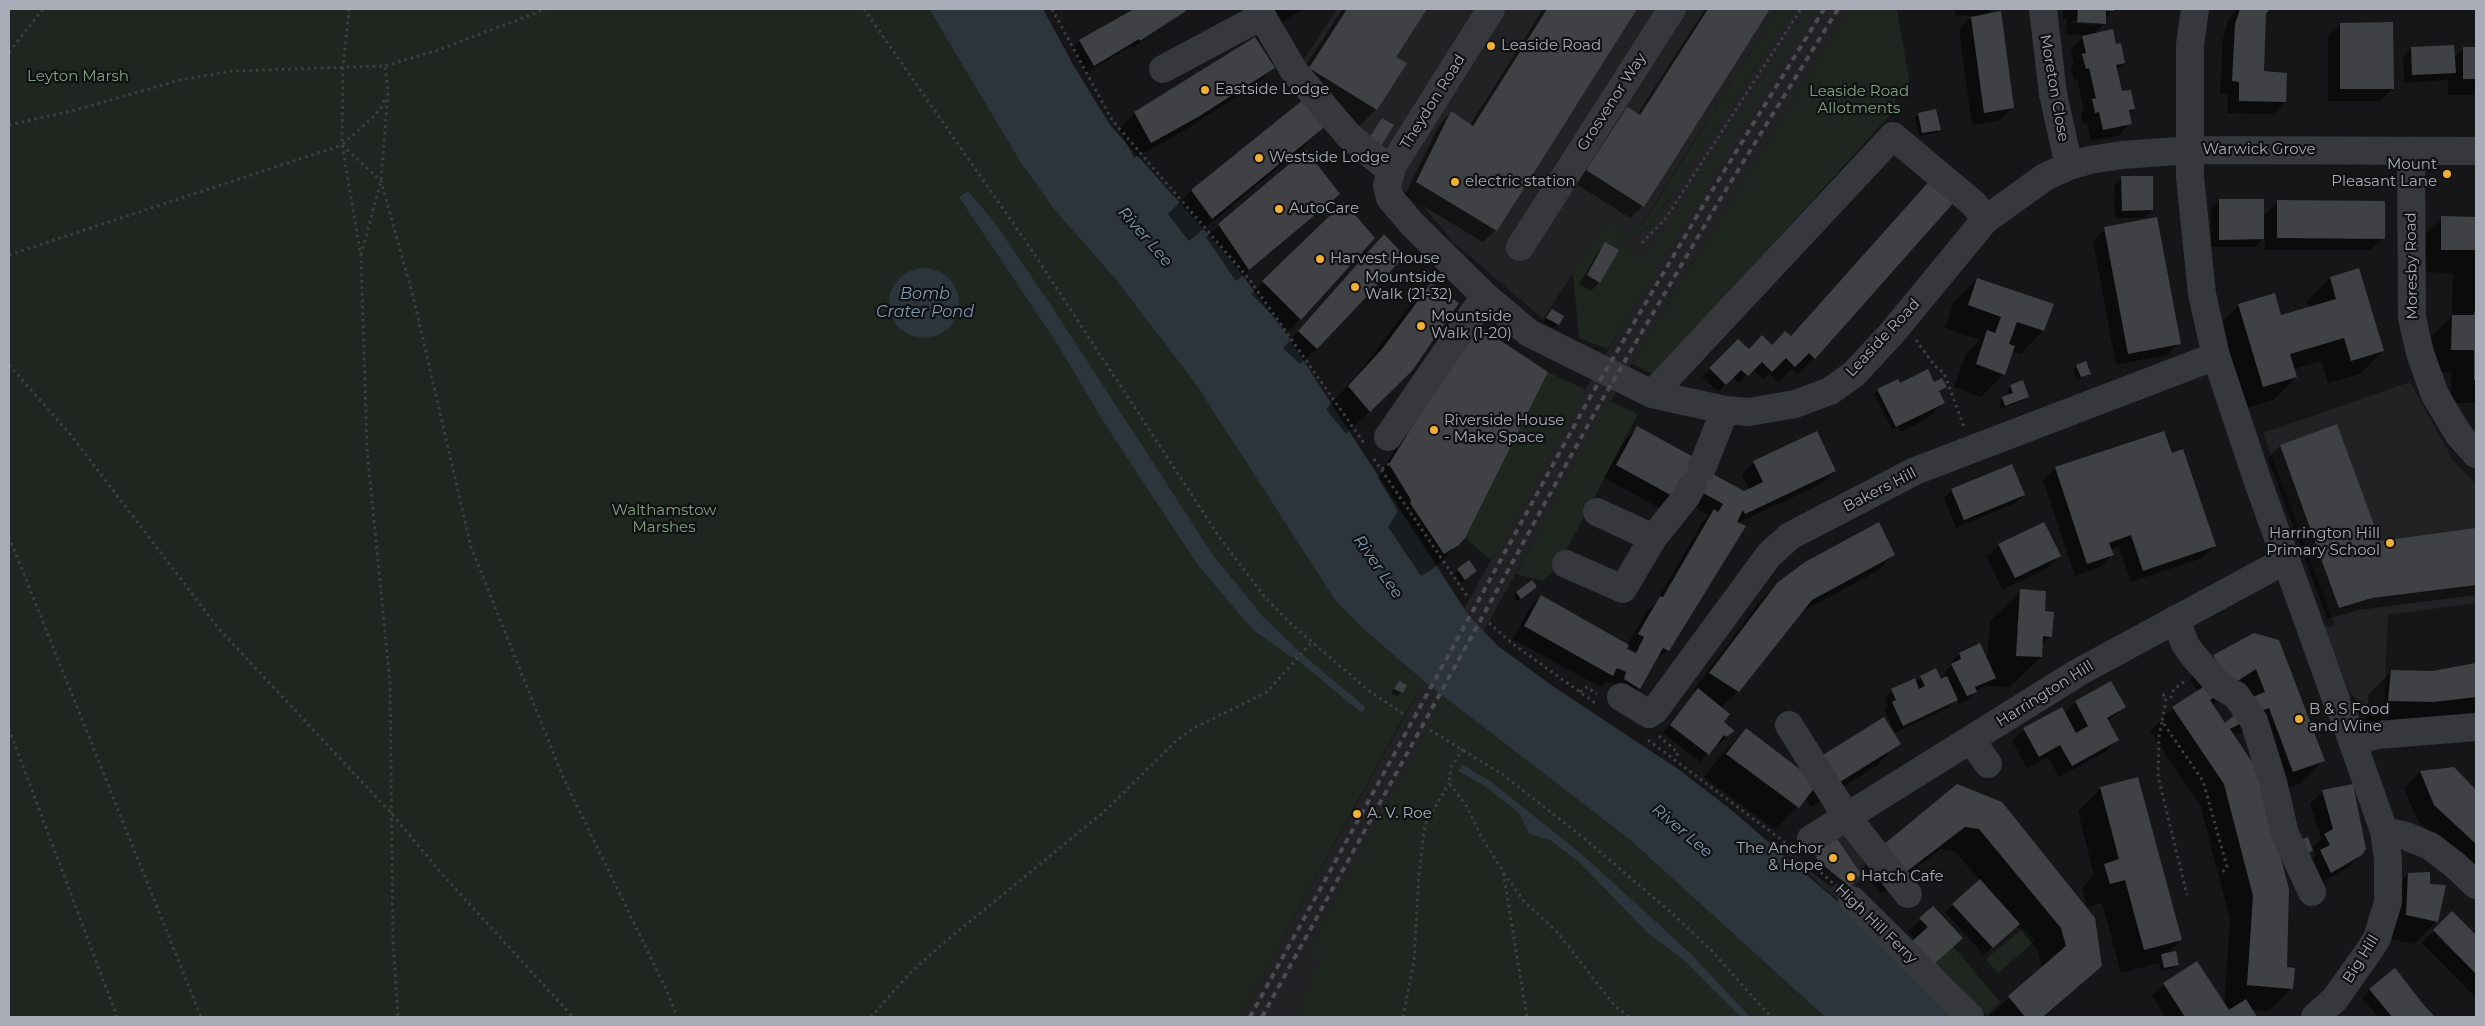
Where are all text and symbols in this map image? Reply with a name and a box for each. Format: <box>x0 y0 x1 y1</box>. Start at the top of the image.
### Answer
street label: Moreton Close <box>2036 33 2072 143</box>
place label: Leaside Road <box>1501 37 1601 55</box>
marker: Leaside Road <box>1485 40 1497 52</box>
street label: Grosvenor Way <box>1574 50 1650 154</box>
street label: Theydon Road <box>1397 51 1469 153</box>
park label: Leyton Marsh <box>27 68 129 86</box>
place label: Eastside Lodge <box>1215 81 1329 99</box>
park label: Leaside Road Allotments <box>1809 83 1909 118</box>
marker: Eastside Lodge <box>1199 84 1211 96</box>
street label: Warwick Grove <box>2203 141 2315 159</box>
place label: Westside Lodge <box>1269 149 1389 167</box>
marker: Westside Lodge <box>1253 152 1265 164</box>
place label: Mount Pleasant Lane <box>2331 156 2437 191</box>
marker: Mount Pleasant Lane <box>2441 168 2453 180</box>
place label: electric station <box>1465 173 1576 191</box>
marker: electric station <box>1449 176 1461 188</box>
place label: AutoCare <box>1289 200 1359 218</box>
water label: River Lee <box>1114 203 1176 271</box>
marker: AutoCare <box>1273 203 1285 215</box>
street label: Moresby Road <box>2402 212 2422 320</box>
place label: Harvest House <box>1330 250 1440 268</box>
marker: Harvest House <box>1314 253 1326 265</box>
place label: Mountside Walk (21-32) <box>1365 269 1453 304</box>
marker: Mountside Walk (21-32) <box>1349 281 1361 293</box>
water label: Bomb Crater Pond <box>876 284 974 322</box>
street label: Leaside Road <box>1842 295 1924 381</box>
place label: Mountside Walk (1-20) <box>1431 308 1512 343</box>
marker: Mountside Walk (1-20) <box>1415 320 1427 332</box>
place label: Riverside House - Make Space <box>1444 412 1564 447</box>
marker: Riverside House - Make Space <box>1428 424 1440 436</box>
street label: Bakers Hill <box>1841 464 1919 516</box>
park label: Walthamstow Marshes <box>611 502 717 537</box>
place label: Harrington Hill Primary School <box>2266 525 2380 560</box>
water label: River Lee <box>1349 532 1407 602</box>
marker: Harrington Hill Primary School <box>2384 537 2396 549</box>
street label: Harrington Hill <box>1993 657 2097 731</box>
place label: B & S Food and Wine <box>2309 701 2390 736</box>
marker: B & S Food and Wine <box>2293 713 2305 725</box>
water label: River Lee <box>1648 800 1716 862</box>
place label: A. V. Roe <box>1367 805 1432 823</box>
marker: A. V. Roe <box>1351 808 1363 820</box>
place label: The Anchor & Hope <box>1736 840 1823 875</box>
marker: The Anchor & Hope <box>1827 852 1839 864</box>
place label: Hatch Cafe <box>1861 868 1944 886</box>
marker: Hatch Cafe <box>1845 871 1857 883</box>
street label: High Hill Ferry <box>1831 880 1921 968</box>
street label: Big Hill <box>2339 931 2383 987</box>

